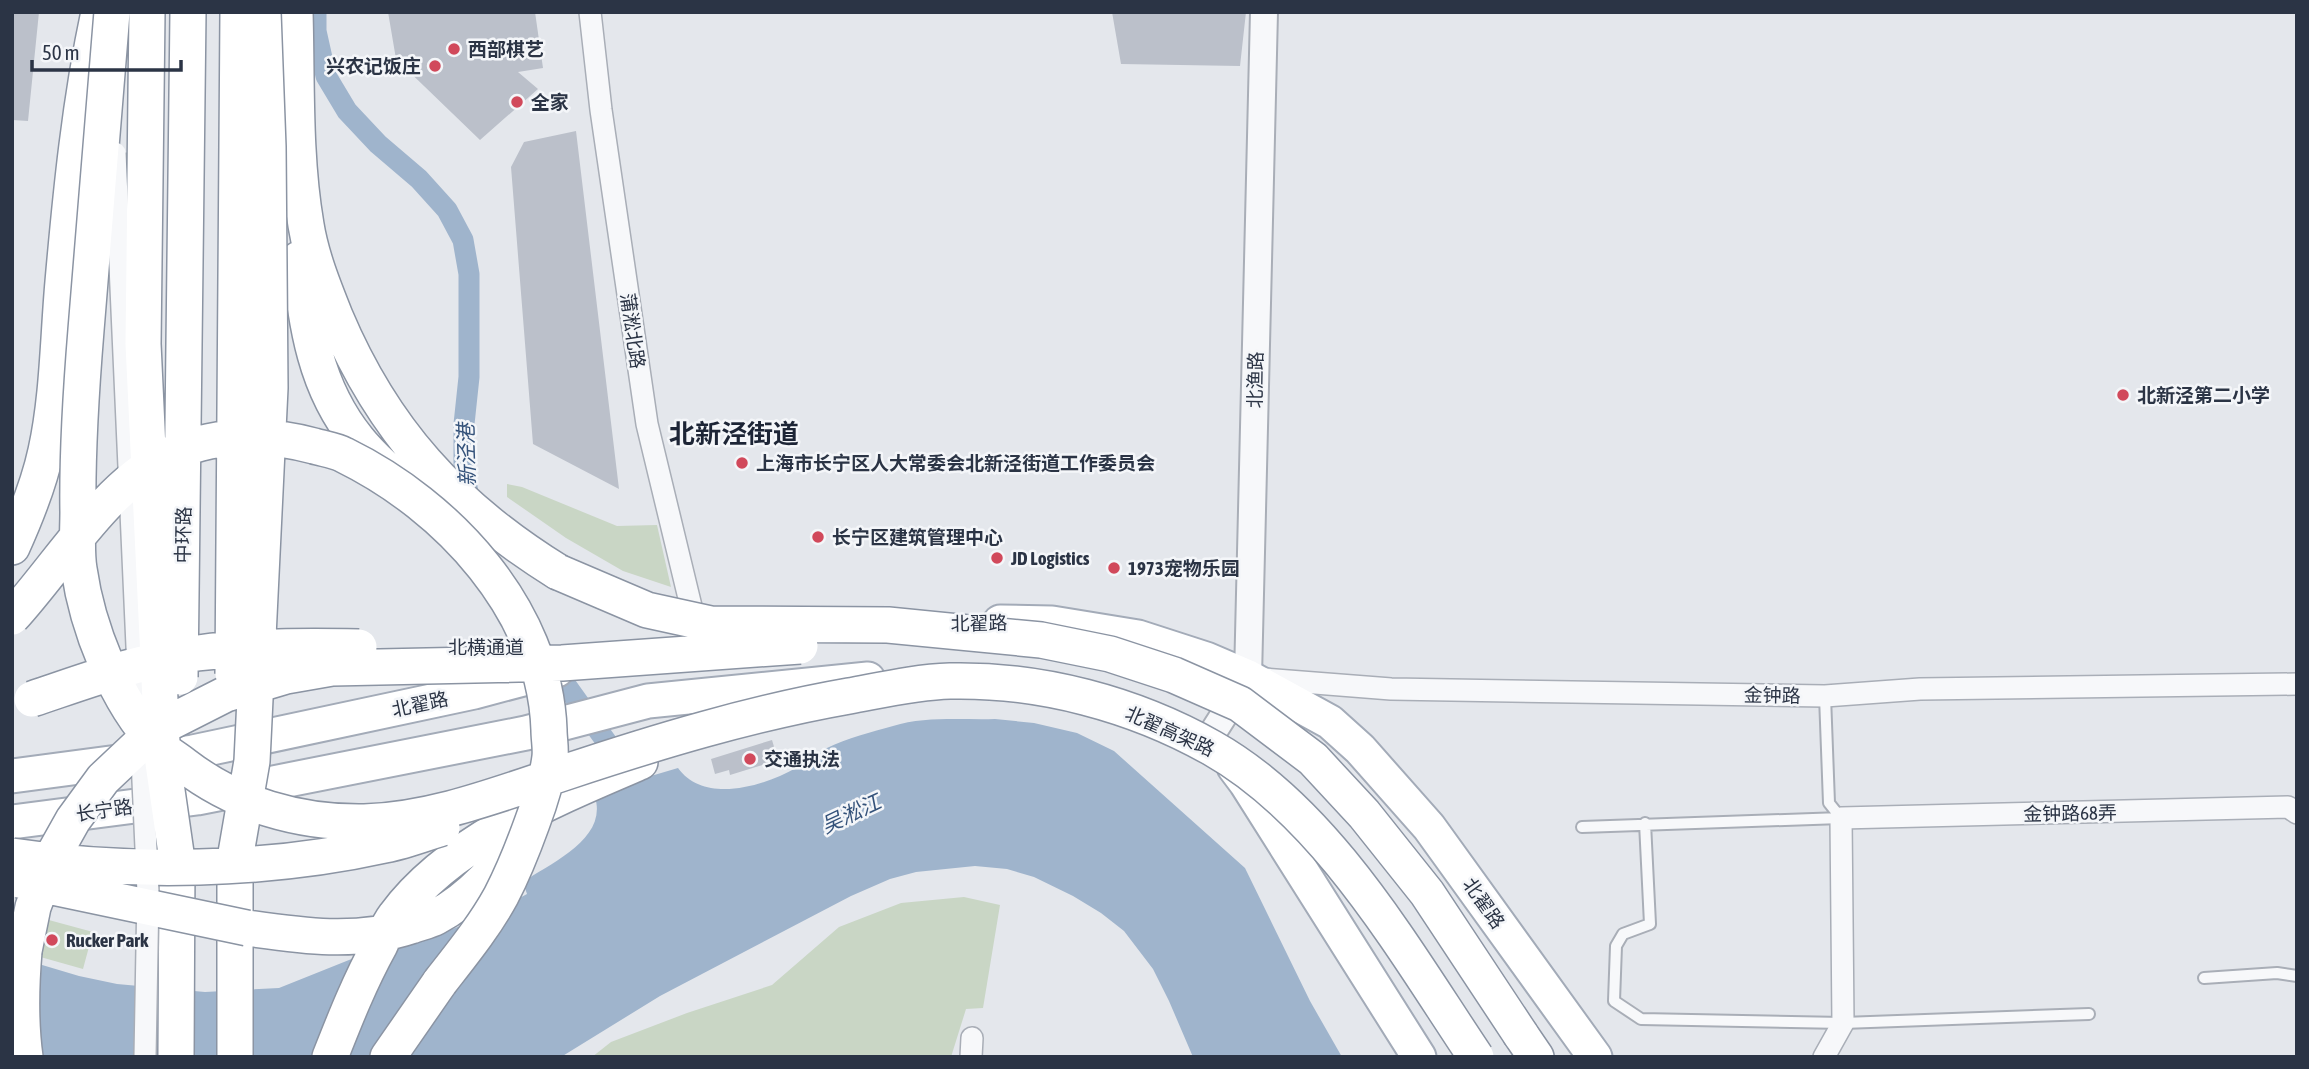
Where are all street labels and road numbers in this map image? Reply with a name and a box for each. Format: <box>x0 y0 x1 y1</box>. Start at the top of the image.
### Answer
street label: 蒲淞北路 <box>617 292 649 370</box>
street label: 北渔路 <box>1244 351 1266 409</box>
street label: 中环路 <box>172 506 194 564</box>
street label: 北翟路 <box>950 612 1008 634</box>
street label: 北横通道 <box>448 636 524 658</box>
street label: 金钟路 <box>1743 684 1801 706</box>
street label: 北翟路 <box>390 687 450 721</box>
street label: 北翟高架路 <box>1122 702 1218 760</box>
street label: 长宁路 <box>74 795 134 825</box>
street label: 金钟路68弄 <box>2023 801 2117 825</box>
street label: 北翟路 <box>1459 873 1509 933</box>

